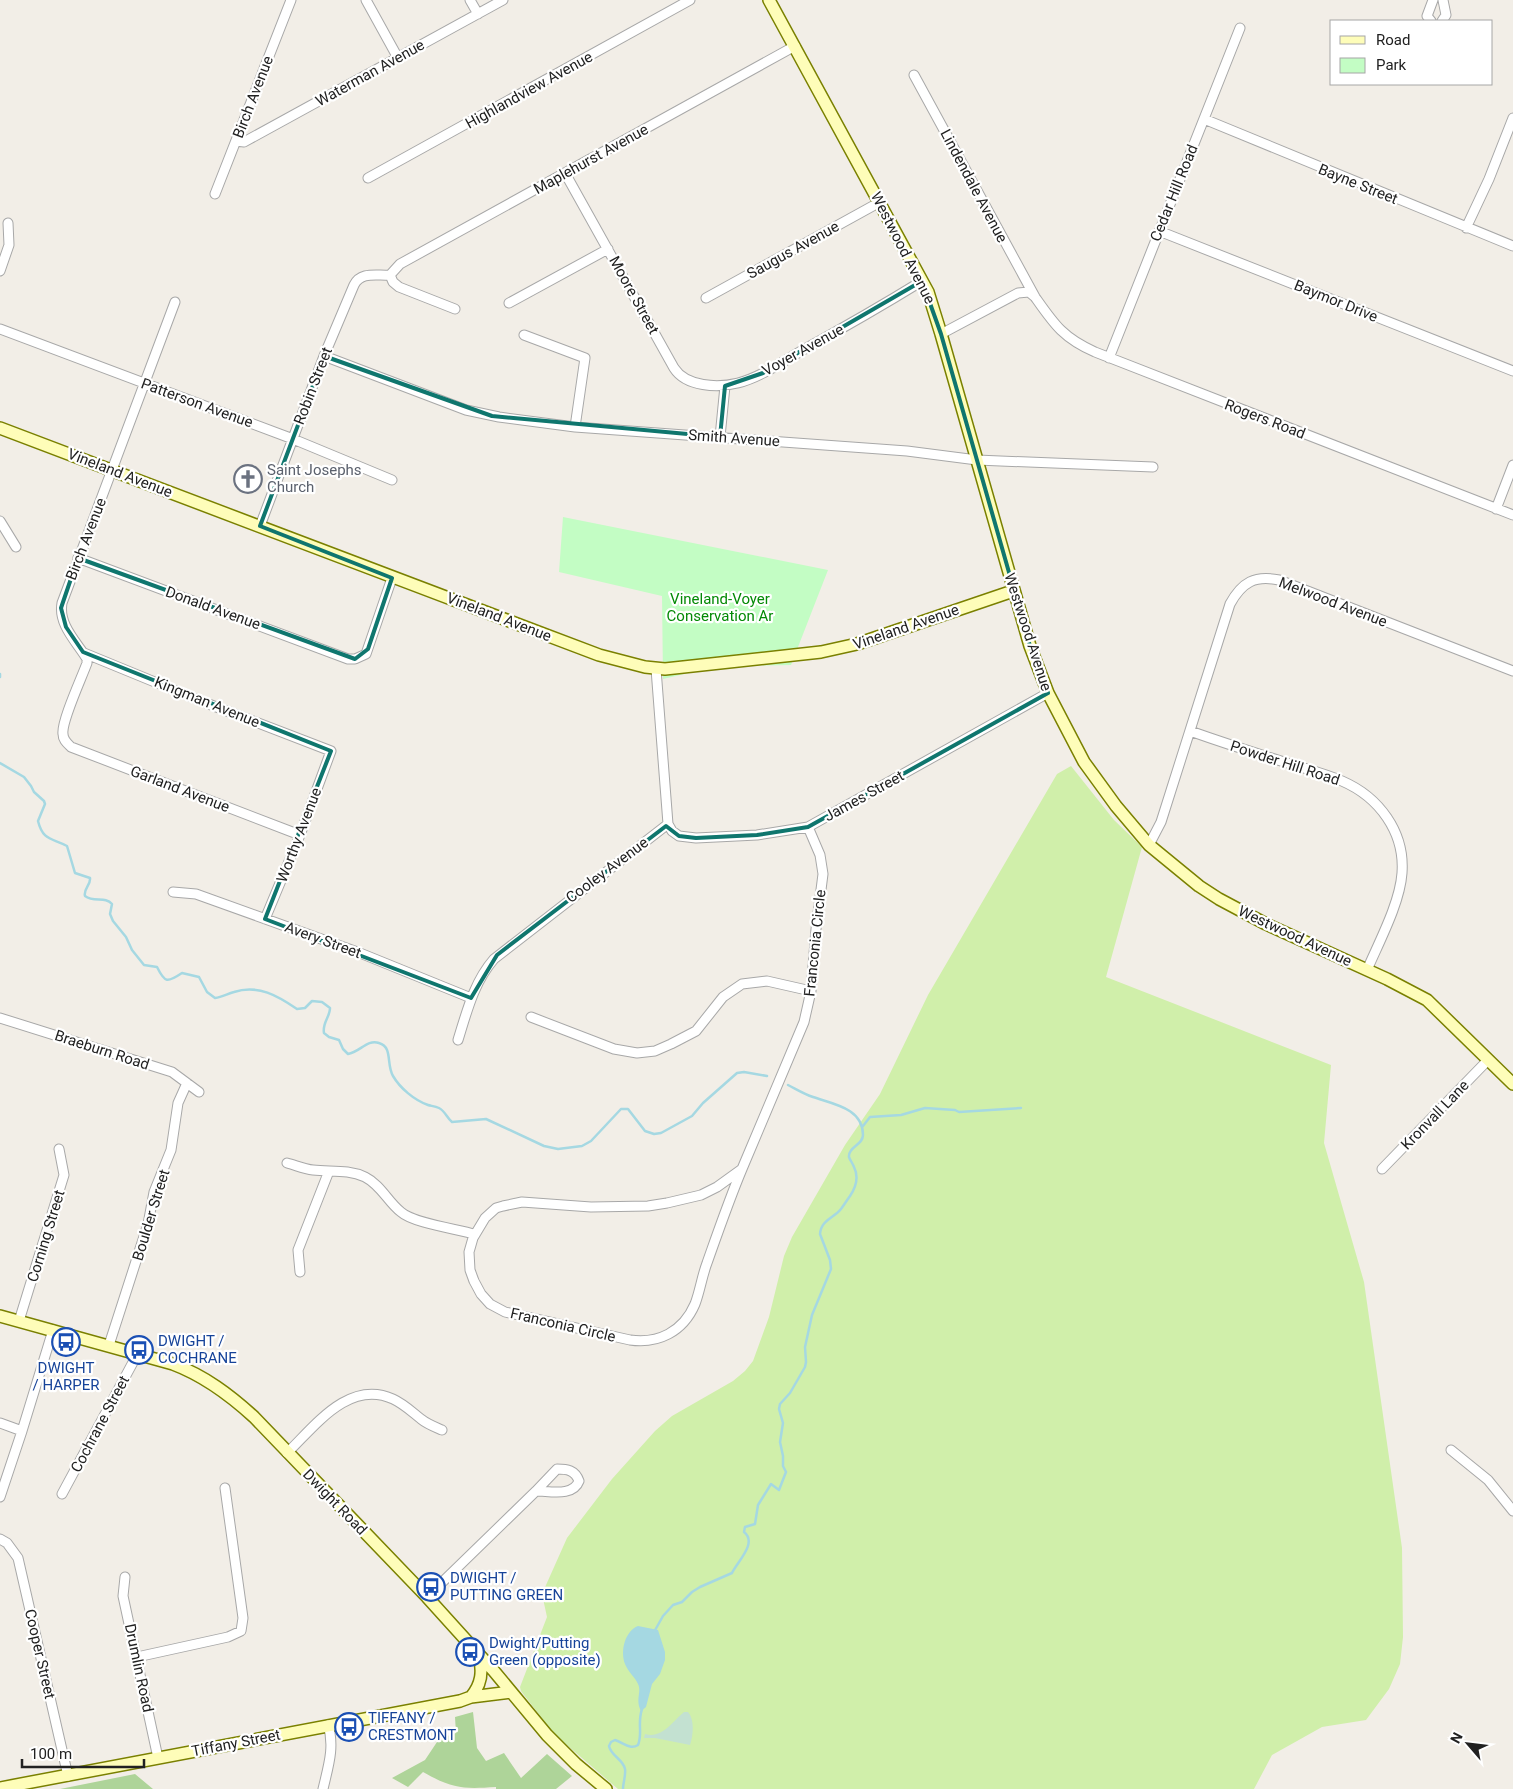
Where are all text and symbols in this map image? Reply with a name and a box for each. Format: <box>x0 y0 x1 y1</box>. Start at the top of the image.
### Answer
legend <box>1330 20 1493 85</box>
text: Road <box>1376 31 1410 49</box>
street label: Waterman Avenue <box>312 36 428 110</box>
street label: Highlandview Avenue <box>462 48 596 132</box>
street label: Birch Avenue <box>229 53 277 141</box>
text: Park <box>1376 56 1407 74</box>
street label: Maplehurst Avenue <box>531 120 652 198</box>
street label: Lindendale Avenue <box>937 126 1011 246</box>
street label: Cedar Hill Road <box>1146 142 1202 244</box>
street label: Bayne Street <box>1316 160 1400 208</box>
street label: Westwood Avenue <box>867 189 939 307</box>
street label: Saugus Avenue <box>744 217 842 283</box>
street label: Moore Street <box>605 253 663 337</box>
street label: Baymor Drive <box>1291 276 1381 326</box>
street label: Voyer Avenue <box>759 320 847 380</box>
street label: Robin Street <box>290 345 336 427</box>
street label: Patterson Avenue <box>139 374 255 432</box>
street label: Rogers Road <box>1222 395 1308 443</box>
street label: Smith Avenue <box>688 426 780 450</box>
street label: Vineland Avenue <box>65 445 175 501</box>
place label: Saint Josephs Church <box>267 461 362 496</box>
church icon: Saint Josephs Church <box>233 464 263 494</box>
street label: Birch Avenue <box>62 495 110 583</box>
street label: Westwood Avenue <box>1000 571 1056 693</box>
street label: Melwood Avenue <box>1276 573 1390 631</box>
street label: Donald Avenue <box>163 582 263 634</box>
street label: Vineland Avenue <box>444 589 554 645</box>
park label: Vineland-Voyer Conservation Ar <box>667 590 773 625</box>
street label: Vineland Avenue <box>851 600 961 654</box>
street label: Kingman Avenue <box>152 673 262 731</box>
street label: Powder Hill Road <box>1228 737 1342 789</box>
street label: Garland Avenue <box>128 762 232 816</box>
street label: James Street <box>821 767 907 825</box>
street label: Worthy Avenue <box>273 785 325 885</box>
street label: Cooley Avenue <box>562 833 652 907</box>
street label: Franconia Circle <box>800 889 830 997</box>
street label: Westwood Avenue <box>1235 902 1355 970</box>
street label: Avery Street <box>282 918 364 962</box>
street label: Braeburn Road <box>52 1026 152 1074</box>
street label: Kronvall Lane <box>1397 1076 1473 1154</box>
street label: Boulder Street <box>129 1167 173 1263</box>
street label: Corning Street <box>23 1188 69 1284</box>
street label: Franconia Circle <box>509 1304 617 1346</box>
bus stop icon: DWIGHT / HARPER <box>51 1327 81 1357</box>
place label: DWIGHT / COCHRANE <box>158 1332 237 1367</box>
bus stop icon: DWIGHT / COCHRANE <box>124 1335 154 1365</box>
place label: DWIGHT / HARPER <box>32 1359 100 1394</box>
street label: Cochrane Street <box>67 1372 133 1475</box>
street label: Dwight Road <box>299 1465 371 1539</box>
place label: DWIGHT / PUTTING GREEN <box>450 1569 563 1604</box>
bus stop icon: DWIGHT / PUTTING GREEN <box>416 1572 446 1602</box>
street label: Cooper Street <box>21 1607 59 1701</box>
street label: Drumlin Road <box>121 1622 157 1714</box>
place label: Dwight/Putting Green (opposite) <box>489 1634 601 1669</box>
bus stop icon: Dwight/Putting Green (opposite) <box>455 1637 485 1667</box>
place label: TIFFANY / CRESTMONT <box>368 1709 456 1744</box>
bus stop icon: TIFFANY / CRESTMONT <box>334 1712 364 1742</box>
north arrow <box>1443 1719 1493 1769</box>
street label: Tiffany Street <box>190 1726 282 1760</box>
text: N <box>1447 1730 1466 1746</box>
scale bar <box>22 1736 145 1768</box>
text: 100 m <box>30 1745 72 1763</box>

